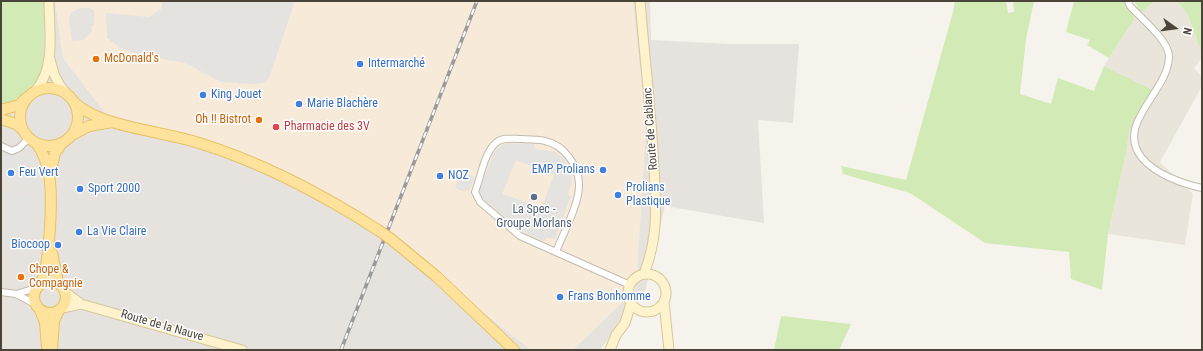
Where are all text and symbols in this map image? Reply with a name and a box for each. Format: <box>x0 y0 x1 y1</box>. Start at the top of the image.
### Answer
north arrow <box>1155 8 1195 48</box>
text: N <box>1180 26 1194 36</box>
place label: McDonald's <box>104 52 159 66</box>
marker: McDonald's <box>91 54 101 64</box>
place label: Intermarché <box>368 57 425 71</box>
marker: Intermarché <box>355 59 365 69</box>
street label: Route de Cablanc <box>641 87 661 171</box>
place label: King Jouet <box>211 88 262 102</box>
marker: King Jouet <box>198 90 208 100</box>
place label: Marie Blachère <box>307 97 378 111</box>
marker: Marie Blachère <box>294 99 304 109</box>
place label: Oh !! Bistrot <box>195 113 251 127</box>
marker: Oh !! Bistrot <box>254 115 264 125</box>
place label: Pharmacie des 3V <box>284 120 370 134</box>
marker: Pharmacie des 3V <box>271 122 281 132</box>
place label: EMP Prolians <box>532 163 595 177</box>
marker: EMP Prolians <box>598 165 608 175</box>
place label: Feu Vert <box>19 166 58 180</box>
marker: Feu Vert <box>6 168 16 178</box>
place label: NOZ <box>448 169 469 183</box>
marker: NOZ <box>435 171 445 181</box>
place label: Prolians Plastique <box>626 181 670 209</box>
place label: Sport 2000 <box>88 182 140 196</box>
marker: Sport 2000 <box>75 184 85 194</box>
marker: Prolians Plastique <box>613 190 623 200</box>
marker: La Spec - Groupe Morlans <box>529 192 539 202</box>
place label: La Spec - Groupe Morlans <box>496 203 572 231</box>
place label: La Vie Claire <box>87 225 146 239</box>
marker: La Vie Claire <box>74 227 84 237</box>
place label: Biocoop <box>11 238 50 252</box>
marker: Biocoop <box>53 240 63 250</box>
place label: Chope & Compagnie <box>29 263 83 291</box>
marker: Chope & Compagnie <box>16 272 26 282</box>
place label: Frans Bonhomme <box>568 290 651 304</box>
marker: Frans Bonhomme <box>555 292 565 302</box>
street label: Route de la Nauve <box>119 307 205 345</box>

